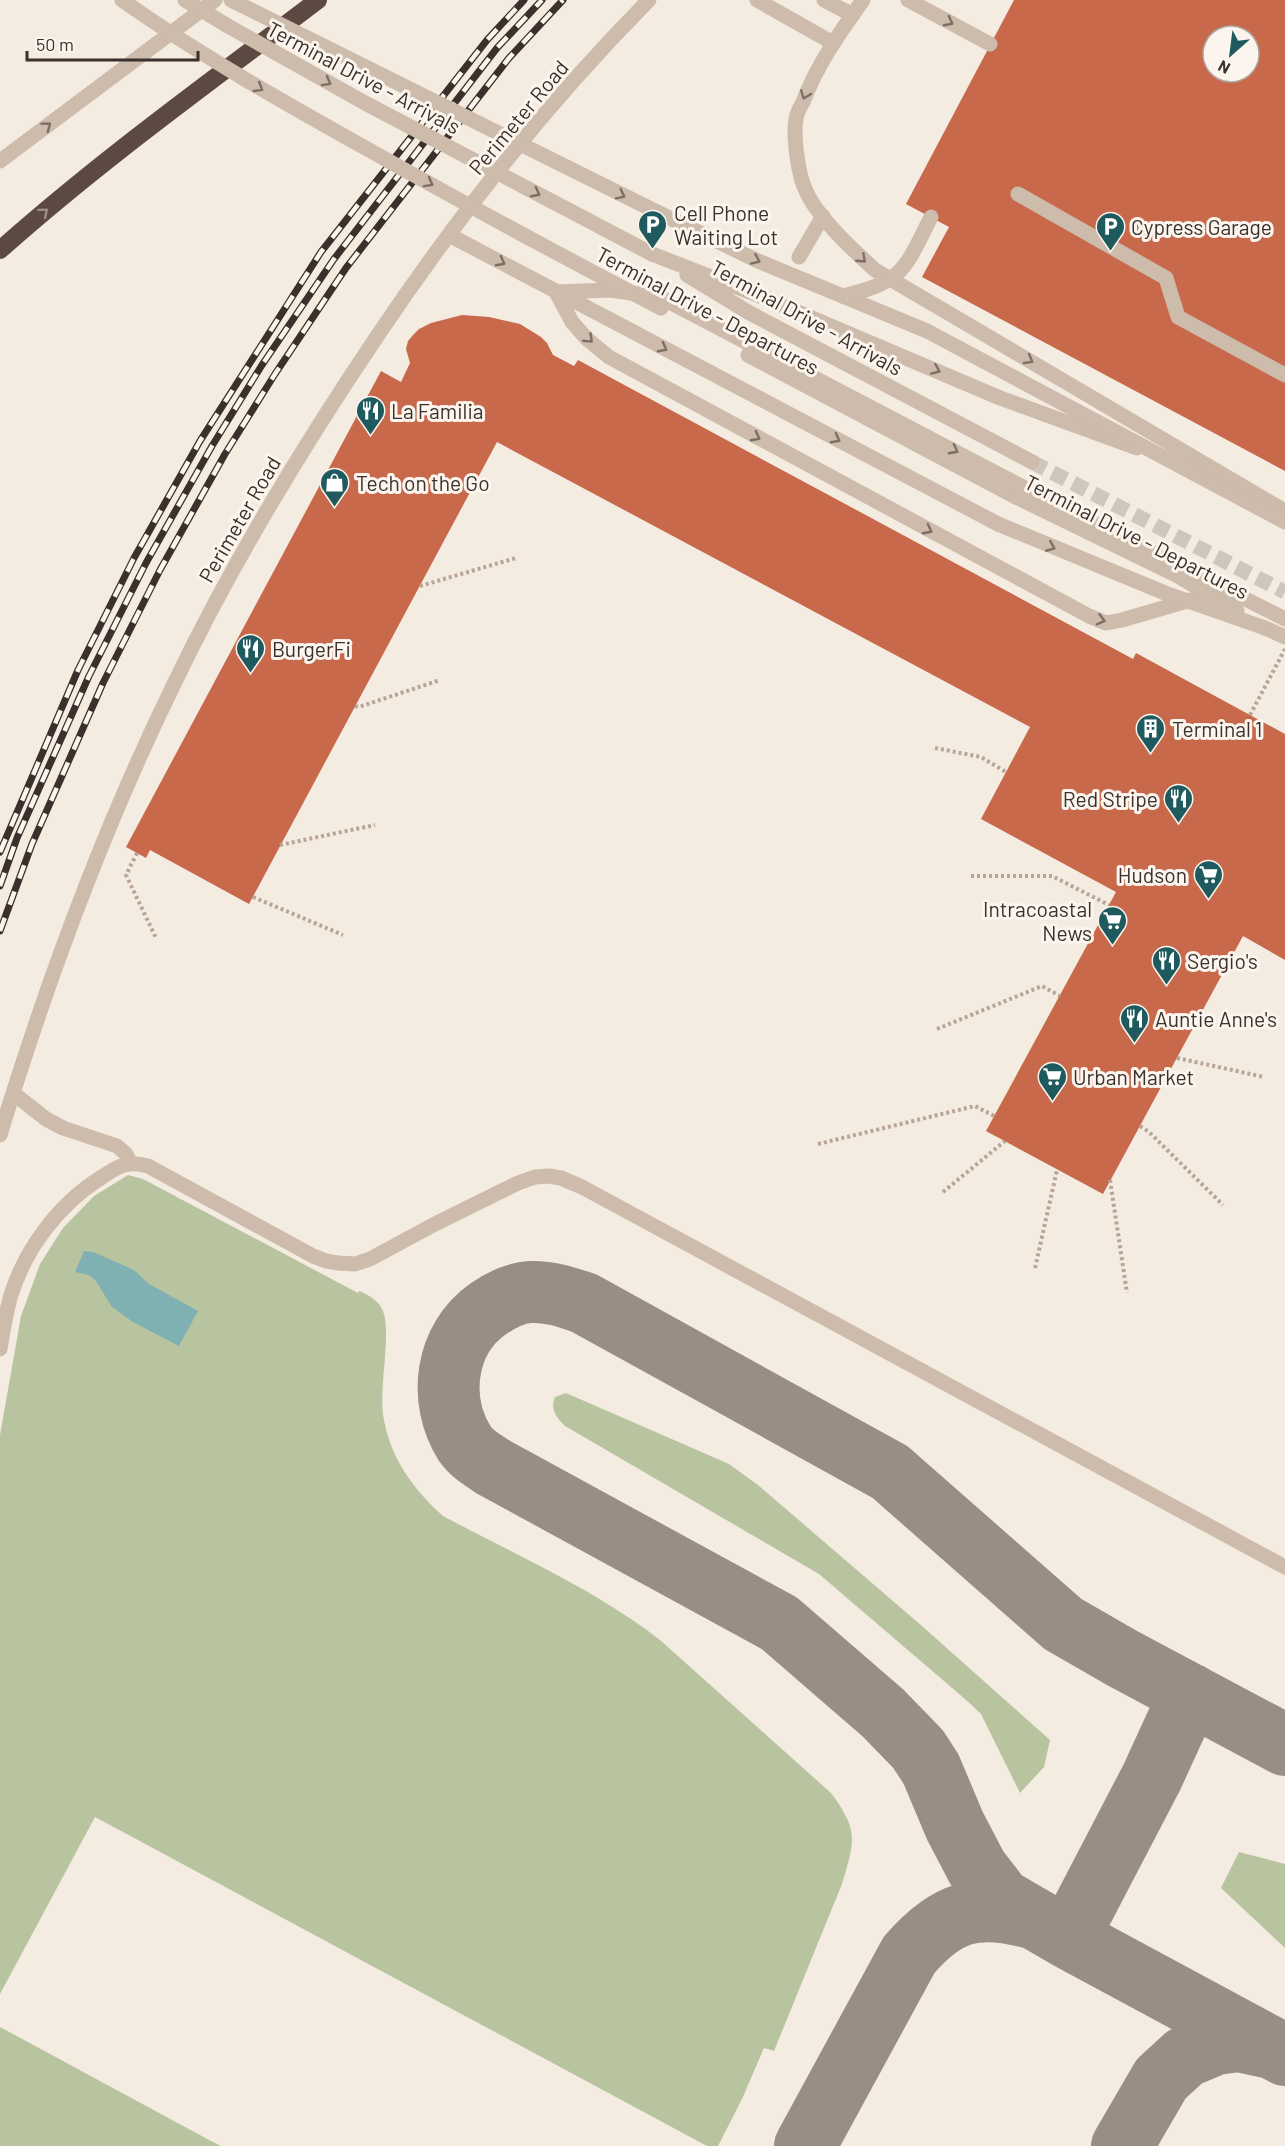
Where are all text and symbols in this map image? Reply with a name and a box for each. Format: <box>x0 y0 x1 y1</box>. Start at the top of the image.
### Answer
street label: Terminal Drive - Arrivals <box>263 15 465 139</box>
one-way arrow <box>943 15 953 26</box>
scale bar <box>27 24 198 62</box>
north arrow <box>1201 24 1261 84</box>
text: 50 m <box>36 33 74 55</box>
street label: Perimeter Road <box>463 55 573 179</box>
text: N <box>1215 57 1233 79</box>
one-way arrow <box>320 75 331 86</box>
one-way arrow <box>253 81 263 93</box>
one-way arrow <box>800 89 813 100</box>
one-way arrow <box>40 122 51 133</box>
one-way arrow <box>423 176 434 187</box>
one-way arrow <box>530 186 540 197</box>
one-way arrow <box>615 188 626 200</box>
place label: Cell Phone Waiting Lot <box>674 200 778 249</box>
one-way arrow <box>37 208 48 219</box>
parking icon: Cell Phone Waiting Lot <box>637 208 669 250</box>
parking icon: Cypress Garage <box>1094 210 1126 252</box>
place label: Cypress Garage <box>1131 214 1272 239</box>
street label: Terminal Drive - Departures <box>592 241 824 379</box>
one-way arrow <box>856 252 866 263</box>
one-way arrow <box>750 253 761 265</box>
street label: Terminal Drive - Arrivals <box>707 254 907 380</box>
one-way arrow <box>495 255 505 266</box>
one-way arrow <box>581 332 592 343</box>
one-way arrow <box>657 341 668 352</box>
one-way arrow <box>1023 353 1033 364</box>
one-way arrow <box>929 363 940 375</box>
restaurant icon: La Familia <box>354 394 386 436</box>
place label: La Familia <box>391 398 483 423</box>
one-way arrow <box>750 430 761 441</box>
one-way arrow <box>830 432 840 443</box>
one-way arrow <box>948 443 959 454</box>
street label: Perimeter Road <box>193 452 285 586</box>
shop icon: Tech on the Go <box>319 466 351 508</box>
street label: Terminal Drive - Departures <box>1021 468 1253 604</box>
place label: Tech on the Go <box>356 470 490 495</box>
one-way arrow <box>922 523 932 534</box>
one-way arrow <box>1045 540 1056 552</box>
one-way arrow <box>1095 612 1105 625</box>
restaurant icon: BurgerFi <box>235 632 267 674</box>
place label: BurgerFi <box>272 636 351 661</box>
building icon: Terminal 1 <box>1135 712 1167 754</box>
place label: Terminal 1 <box>1172 716 1262 741</box>
restaurant icon: Red Stripe <box>1163 782 1195 824</box>
place label: Red Stripe <box>1063 786 1158 811</box>
supermarket icon: Hudson <box>1192 858 1224 900</box>
place label: Hudson <box>1118 862 1187 887</box>
place label: Intracoastal News <box>983 896 1092 945</box>
supermarket icon: Intracoastal News <box>1097 904 1129 946</box>
restaurant icon: Sergio's <box>1150 944 1182 986</box>
place label: Sergio's <box>1187 948 1258 973</box>
restaurant icon: Auntie Anne's <box>1118 1002 1150 1044</box>
place label: Auntie Anne's <box>1155 1006 1277 1031</box>
supermarket icon: Urban Market <box>1036 1060 1068 1102</box>
place label: Urban Market <box>1073 1064 1194 1089</box>

